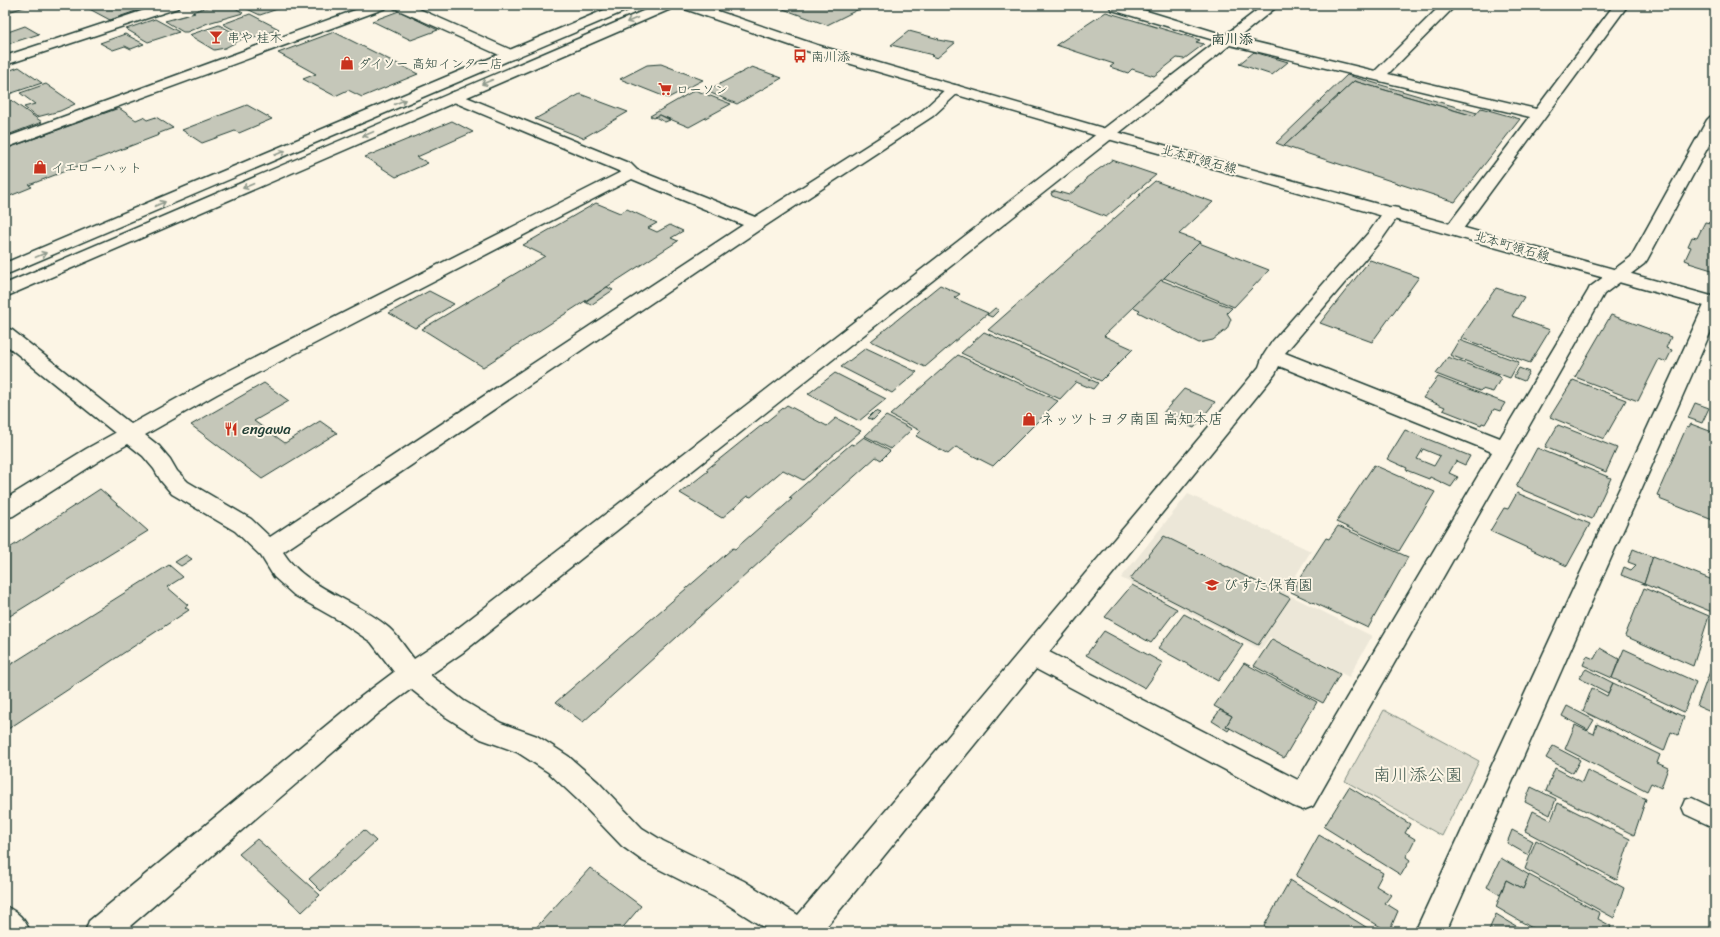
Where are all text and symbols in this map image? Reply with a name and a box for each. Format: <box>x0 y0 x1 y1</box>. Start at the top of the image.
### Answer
one-way arrow <box>627 17 639 25</box>
place label: 串や 桂木 <box>227 26 282 49</box>
district label: 南川添 <box>1211 27 1253 52</box>
bar icon: 串や 桂木 <box>208 29 224 45</box>
place label: 南川添 <box>811 45 850 68</box>
bus stop icon: 南川添 <box>792 48 808 64</box>
place label: ダイソー 高知インター店 <box>358 52 503 75</box>
shop icon: ダイソー 高知インター店 <box>339 55 355 71</box>
place label: ローソン <box>676 78 728 101</box>
one-way arrow <box>482 79 494 87</box>
supermarket icon: ローソン <box>657 81 673 97</box>
one-way arrow <box>393 98 405 105</box>
one-way arrow <box>362 131 374 138</box>
street label: 北本町領石線 <box>1158 138 1241 180</box>
one-way arrow <box>274 149 286 156</box>
place label: イエローハット <box>51 156 142 179</box>
shop icon: イエローハット <box>32 159 48 175</box>
one-way arrow <box>243 182 255 190</box>
one-way arrow <box>154 199 166 207</box>
street label: 北本町領石線 <box>1471 224 1554 268</box>
one-way arrow <box>34 250 46 258</box>
place label: ネッツトヨタ南国 高知本店 <box>1040 406 1223 432</box>
shop icon: ネッツトヨタ南国 高知本店 <box>1021 411 1037 427</box>
place label: engawa <box>242 416 291 442</box>
restaurant icon: engawa <box>223 421 239 437</box>
place label: びすた保育園 <box>1223 572 1313 598</box>
school or university icon: びすた保育園 <box>1204 577 1220 593</box>
park label: 南川添公園 <box>1373 759 1463 791</box>

